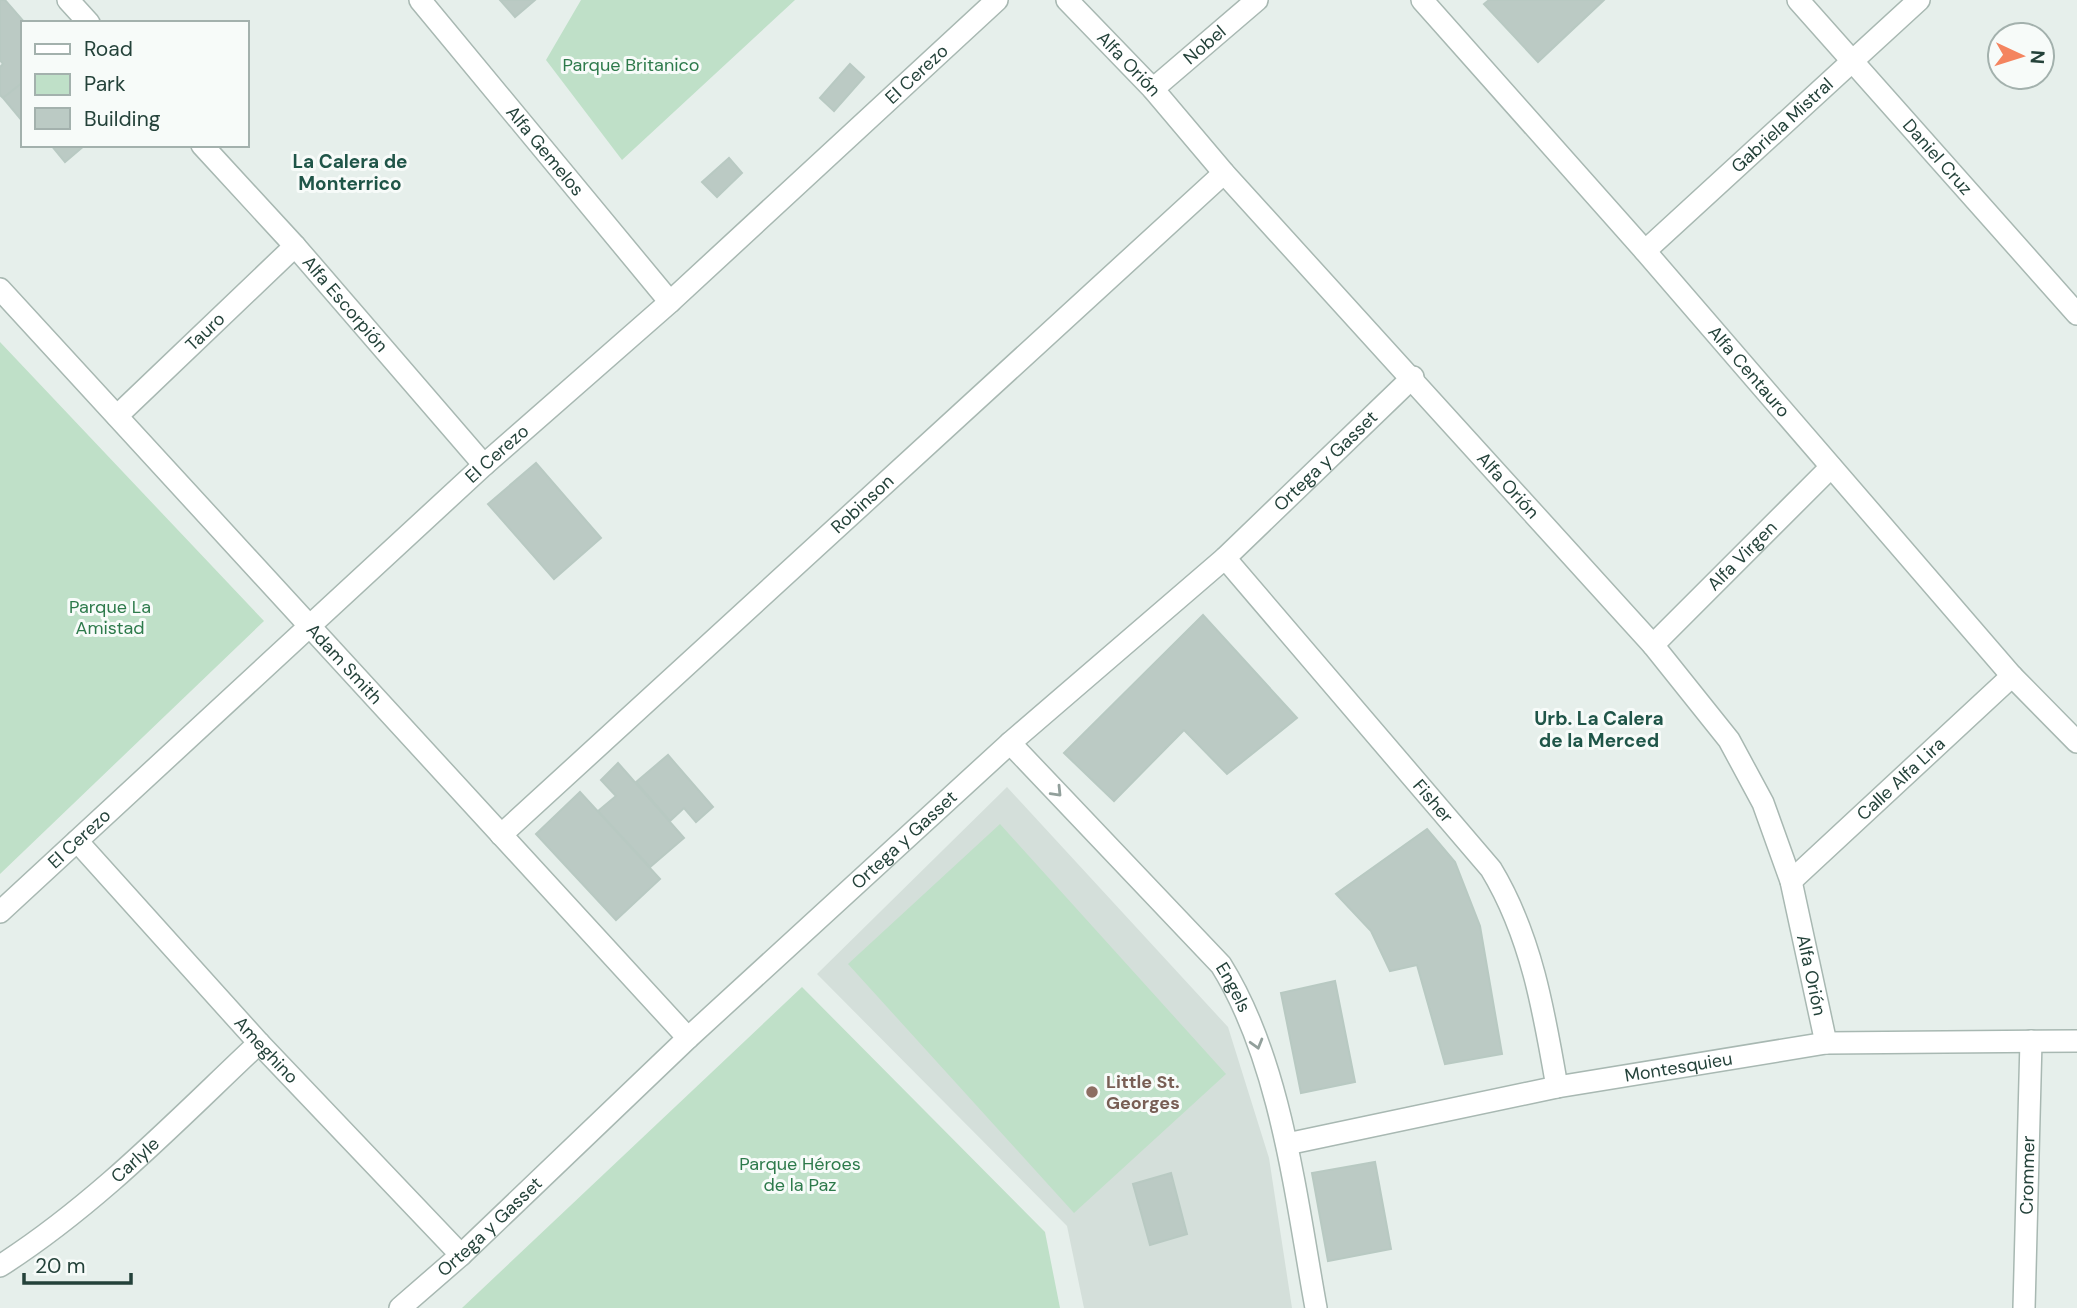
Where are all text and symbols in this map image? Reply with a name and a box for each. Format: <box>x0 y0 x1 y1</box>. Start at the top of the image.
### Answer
street label: Nobel <box>1178 20 1231 70</box>
legend <box>21 21 248 147</box>
north arrow <box>1986 21 2056 91</box>
street label: Alfa Orión <box>1092 26 1166 102</box>
text: Road <box>84 35 133 63</box>
street label: El Cerezo <box>880 39 953 109</box>
text: N <box>2025 49 2050 65</box>
park label: Parque Britanico <box>562 53 700 77</box>
text: Park <box>84 70 126 98</box>
street label: Gabriela Mistral <box>1726 73 1838 178</box>
street label: Alfa Gemelos <box>501 101 589 201</box>
text: Building <box>84 105 161 133</box>
street label: Daniel Cruz <box>1897 114 1978 200</box>
district label: La Calera de Monterrico <box>292 149 408 196</box>
street label: Alfa Escorpión <box>297 251 393 357</box>
street label: Tauro <box>180 307 230 356</box>
street label: Alfa Centauro <box>1703 321 1795 423</box>
street label: Ortega y Gasset <box>1269 405 1383 517</box>
street label: El Cerezo <box>460 419 534 489</box>
street label: Alfa Orión <box>1471 447 1545 524</box>
street label: Robinson <box>826 469 899 539</box>
street label: Alfa Virgen <box>1702 516 1782 596</box>
park label: Parque La Amistad <box>69 595 151 640</box>
street label: Adam Smith <box>301 618 388 709</box>
district label: Urb. La Calera de la Merced <box>1534 706 1664 753</box>
street label: Calle Alfa Lira <box>1852 732 1950 826</box>
street label: Fisher <box>1408 774 1459 828</box>
one-way arrow <box>1048 784 1061 797</box>
street label: Ortega y Gasset <box>846 785 962 895</box>
street label: El Cerezo <box>43 804 116 874</box>
street label: Alfa Orión <box>1791 932 1832 1018</box>
street label: Engels <box>1210 958 1256 1016</box>
street label: Ameghino <box>229 1011 304 1089</box>
one-way arrow <box>1249 1037 1264 1049</box>
street label: Montesquieu <box>1623 1047 1734 1088</box>
place label: Little St. Georges <box>1106 1070 1180 1115</box>
marker: Little St. Georges <box>1084 1084 1100 1100</box>
street label: Carlyle <box>106 1132 165 1188</box>
street label: Crommer <box>2014 1135 2041 1215</box>
park label: Parque Héroes de la Paz <box>739 1152 861 1197</box>
street label: Ortega y Gasset <box>432 1172 547 1282</box>
scale bar <box>24 1242 131 1286</box>
text: 20 m <box>35 1252 86 1280</box>

